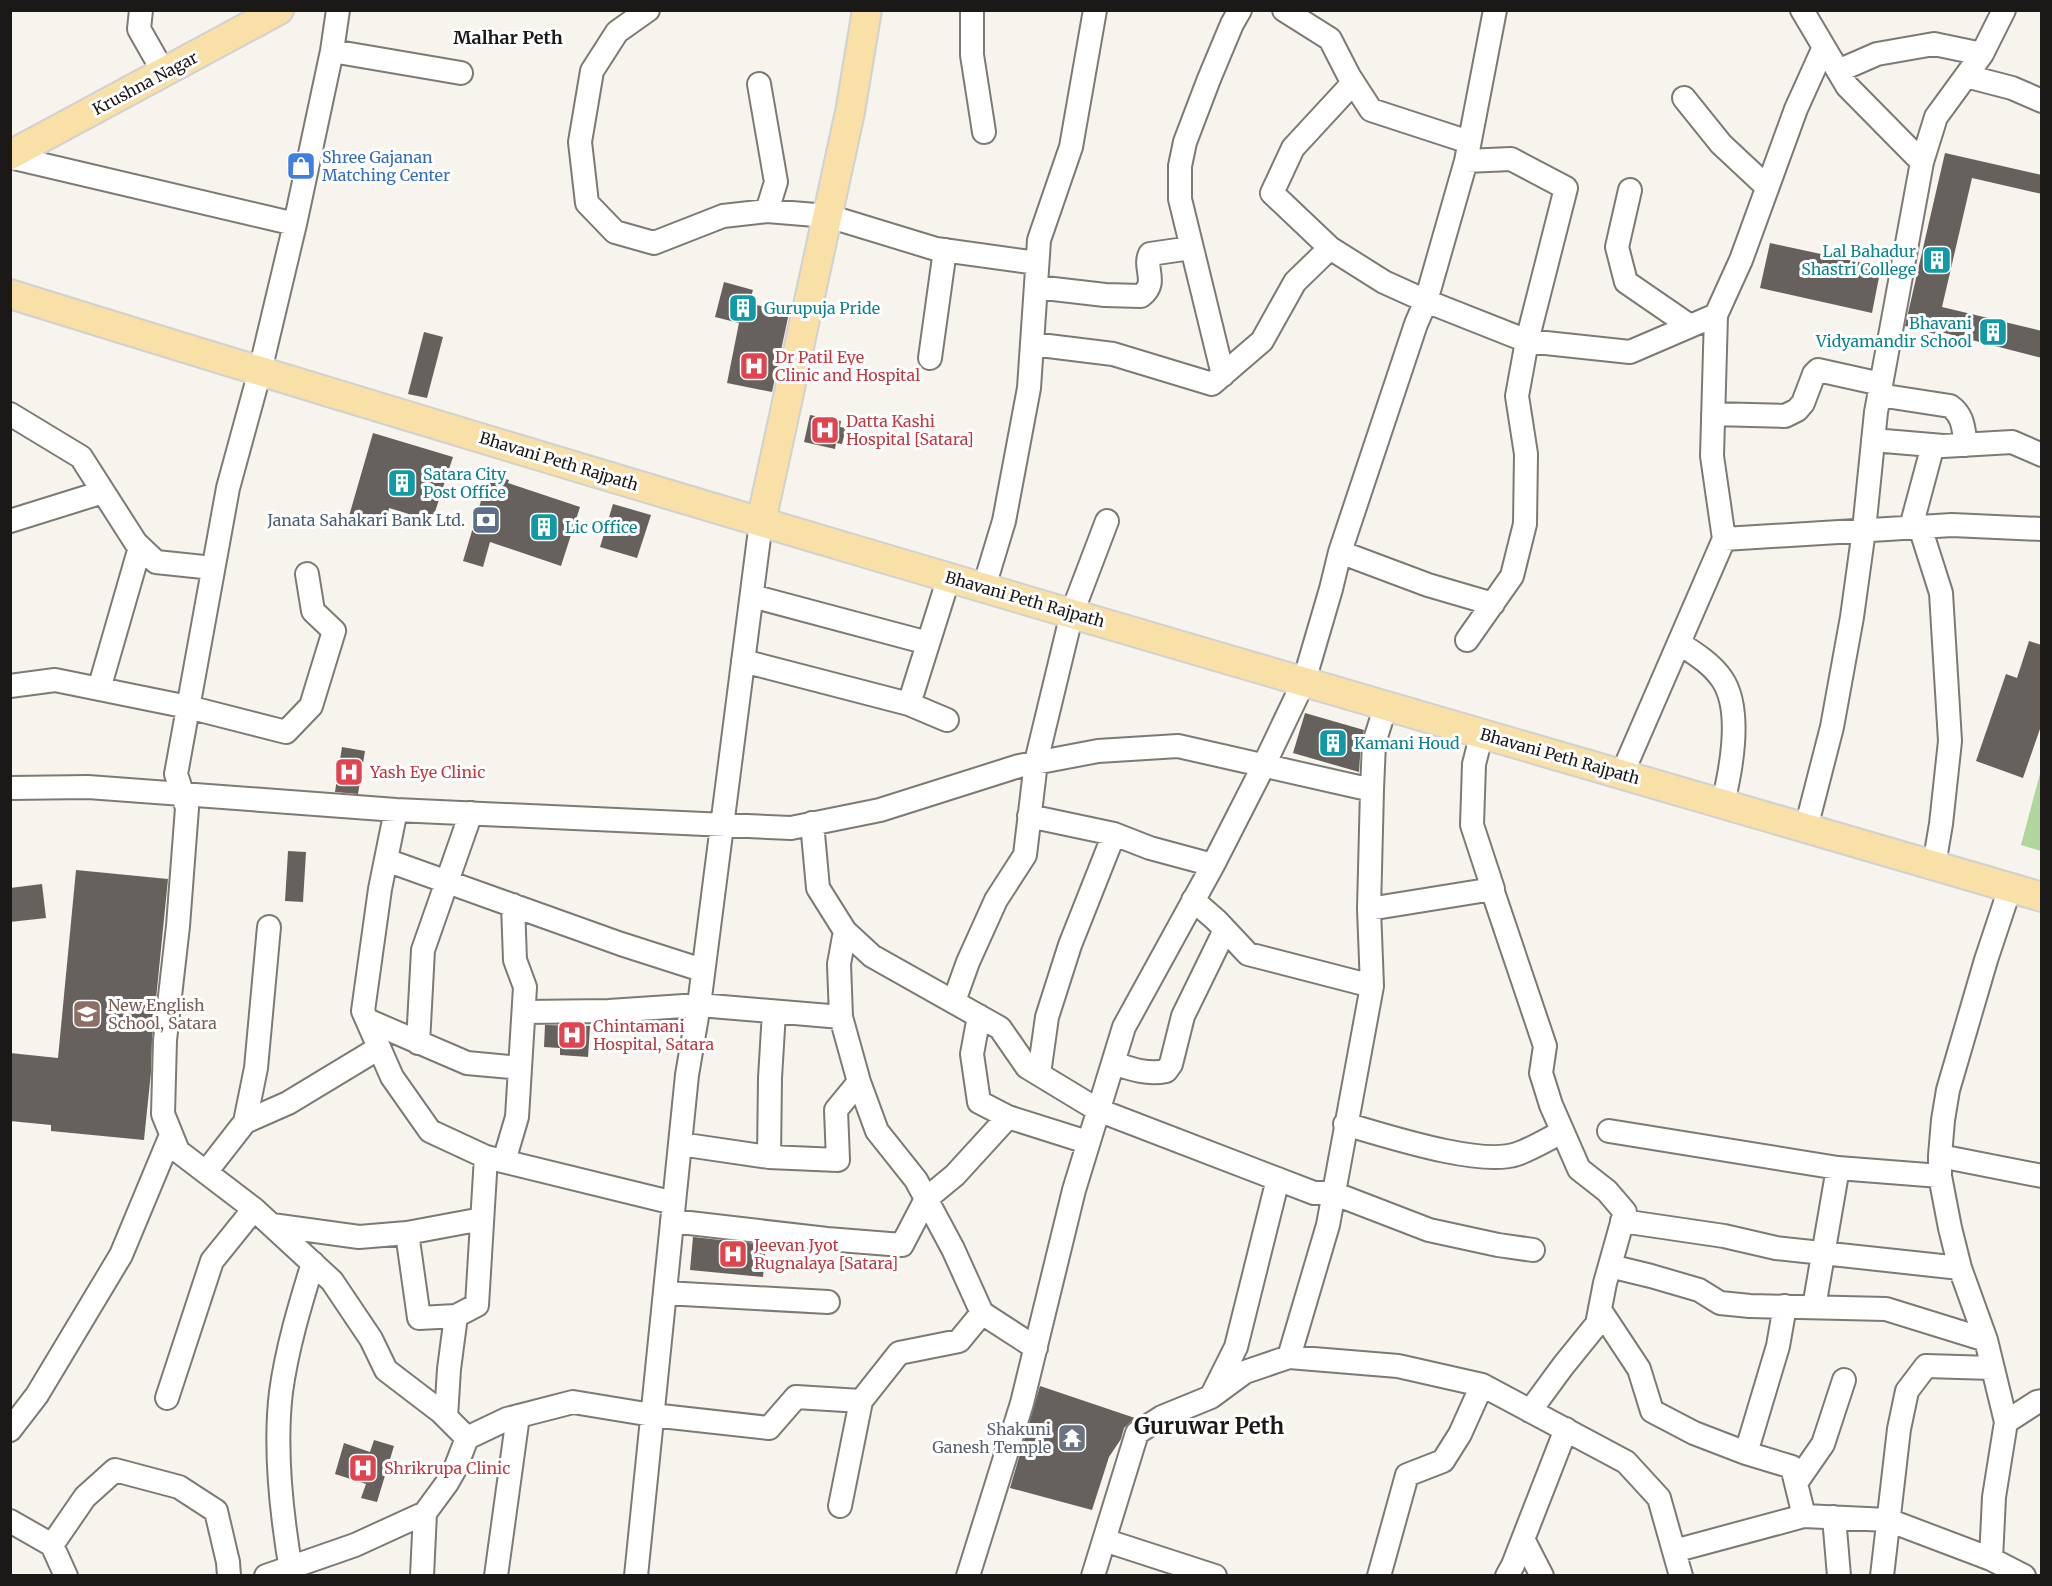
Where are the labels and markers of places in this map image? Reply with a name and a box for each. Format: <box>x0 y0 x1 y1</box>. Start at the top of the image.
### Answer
place label: Shree Gajanan Matching Center <box>322 147 450 185</box>
shop icon: Shree Gajanan Matching Center <box>285 150 317 182</box>
place label: Lal Bahadur Shastri College <box>1801 241 1916 279</box>
building icon: Lal Bahadur Shastri College <box>1921 244 1953 276</box>
building icon: Gurupuja Pride <box>727 292 759 324</box>
place label: Gurupuja Pride <box>764 298 880 318</box>
place label: Bhavani Vidyamandir School <box>1815 313 1972 351</box>
building icon: Bhavani Vidyamandir School <box>1977 316 2009 348</box>
place label: Dr Patil Eye Clinic and Hospital <box>775 347 920 385</box>
hospital icon: Dr Patil Eye Clinic and Hospital <box>738 350 770 382</box>
place label: Datta Kashi Hospital [Satara] <box>846 411 974 449</box>
hospital icon: Datta Kashi Hospital [Satara] <box>809 414 841 446</box>
place label: Satara City Post Office <box>423 464 507 502</box>
building icon: Satara City Post Office <box>386 467 418 499</box>
bank icon: Janata Sahakari Bank Ltd. <box>470 504 502 536</box>
place label: Janata Sahakari Bank Ltd. <box>266 510 465 530</box>
building icon: Lic Office <box>528 511 560 543</box>
place label: Lic Office <box>565 517 637 537</box>
building icon: Kamani Houd <box>1317 727 1349 759</box>
place label: Kamani Houd <box>1354 733 1460 753</box>
hospital icon: Yash Eye Clinic <box>333 756 365 788</box>
place label: Yash Eye Clinic <box>369 762 485 782</box>
place label: New English School, Satara <box>108 995 217 1033</box>
school or university icon: New English School, Satara <box>71 998 103 1030</box>
place label: Chintamani Hospital, Satara <box>593 1016 714 1054</box>
hospital icon: Chintamani Hospital, Satara <box>556 1019 588 1051</box>
place label: Jeevan Jyot Rugnalaya [Satara] <box>753 1235 898 1273</box>
hospital icon: Jeevan Jyot Rugnalaya [Satara] <box>717 1238 749 1270</box>
place label: Shakuni Ganesh Temple <box>932 1419 1051 1457</box>
temple icon: Shakuni Ganesh Temple <box>1056 1422 1088 1454</box>
hospital icon: Shrikrupa Clinic <box>347 1452 379 1484</box>
place label: Shrikrupa Clinic <box>384 1458 510 1478</box>

